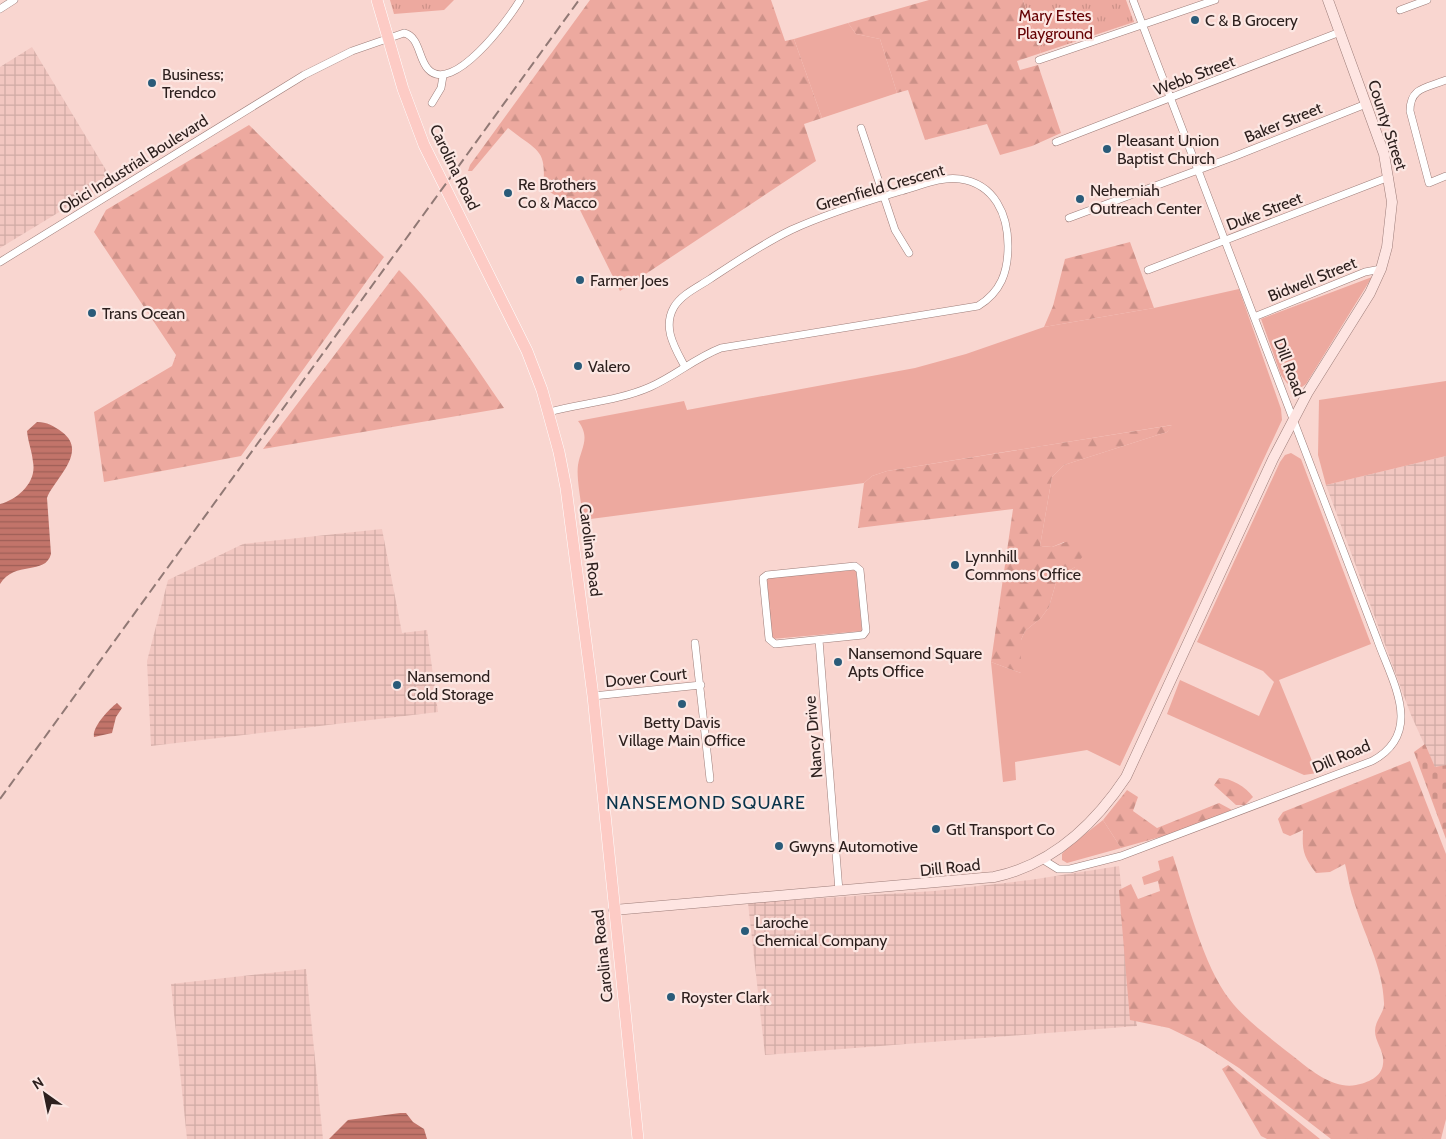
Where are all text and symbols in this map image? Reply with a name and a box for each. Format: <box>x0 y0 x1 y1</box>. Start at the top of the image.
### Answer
park label: Mary Estes Playground <box>1017 6 1093 43</box>
place label: C & B Grocery <box>1205 11 1298 30</box>
marker: C & B Grocery <box>1189 14 1201 26</box>
street label: Webb Street <box>1151 51 1238 100</box>
place label: Business; Trendco <box>162 65 224 102</box>
marker: Business; Trendco <box>146 77 158 89</box>
street label: County Street <box>1364 78 1411 173</box>
street label: Baker Street <box>1242 98 1325 147</box>
street label: Obici Industrial Boulevard <box>55 111 211 218</box>
street label: Carolina Road <box>426 121 484 213</box>
place label: Pleasant Union Baptist Church <box>1117 131 1219 168</box>
marker: Pleasant Union Baptist Church <box>1101 143 1113 155</box>
street label: Greenfield Crescent <box>814 160 947 215</box>
place label: Re Brothers Co & Macco <box>518 175 597 212</box>
place label: Nehemiah Outreach Center <box>1090 181 1202 218</box>
marker: Re Brothers Co & Macco <box>502 187 514 199</box>
street label: Duke Street <box>1224 188 1305 235</box>
marker: Nehemiah Outreach Center <box>1074 193 1086 205</box>
street label: Bidwell Street <box>1265 253 1360 306</box>
place label: Farmer Joes <box>590 271 669 290</box>
marker: Farmer Joes <box>574 274 586 286</box>
place label: Trans Ocean <box>102 304 185 323</box>
marker: Trans Ocean <box>86 307 98 319</box>
street label: Dill Road <box>1270 335 1309 399</box>
place label: Valero <box>588 357 631 376</box>
marker: Valero <box>572 360 584 372</box>
street label: Carolina Road <box>575 503 606 598</box>
place label: Lynnhill Commons Office <box>965 547 1081 584</box>
marker: Lynnhill Commons Office <box>949 559 961 571</box>
place label: Nansemond Square Apts Office <box>848 644 982 681</box>
marker: Nansemond Square Apts Office <box>832 656 844 668</box>
street label: Dover Court <box>604 664 688 691</box>
place label: Nansemond Cold Storage <box>407 667 494 704</box>
marker: Nansemond Cold Storage <box>391 679 403 691</box>
street label: Nancy Drive <box>800 695 827 779</box>
marker: Betty Davis Village Main Office <box>676 698 688 710</box>
place label: Betty Davis Village Main Office <box>619 713 745 750</box>
street label: Dill Road <box>1310 736 1373 777</box>
district label: NANSEMOND SQUARE <box>606 792 806 814</box>
place label: Gtl Transport Co <box>946 820 1055 839</box>
marker: Gtl Transport Co <box>930 823 942 835</box>
place label: Gwyns Automotive <box>789 837 918 856</box>
marker: Gwyns Automotive <box>773 840 785 852</box>
street label: Dill Road <box>919 855 981 880</box>
street label: Carolina Road <box>588 909 617 1003</box>
place label: Laroche Chemical Company <box>755 913 887 950</box>
marker: Laroche Chemical Company <box>739 925 751 937</box>
place label: Royster Clark <box>681 988 770 1007</box>
marker: Royster Clark <box>665 991 677 1003</box>
north arrow <box>20 1069 70 1119</box>
text: N <box>29 1073 47 1093</box>

